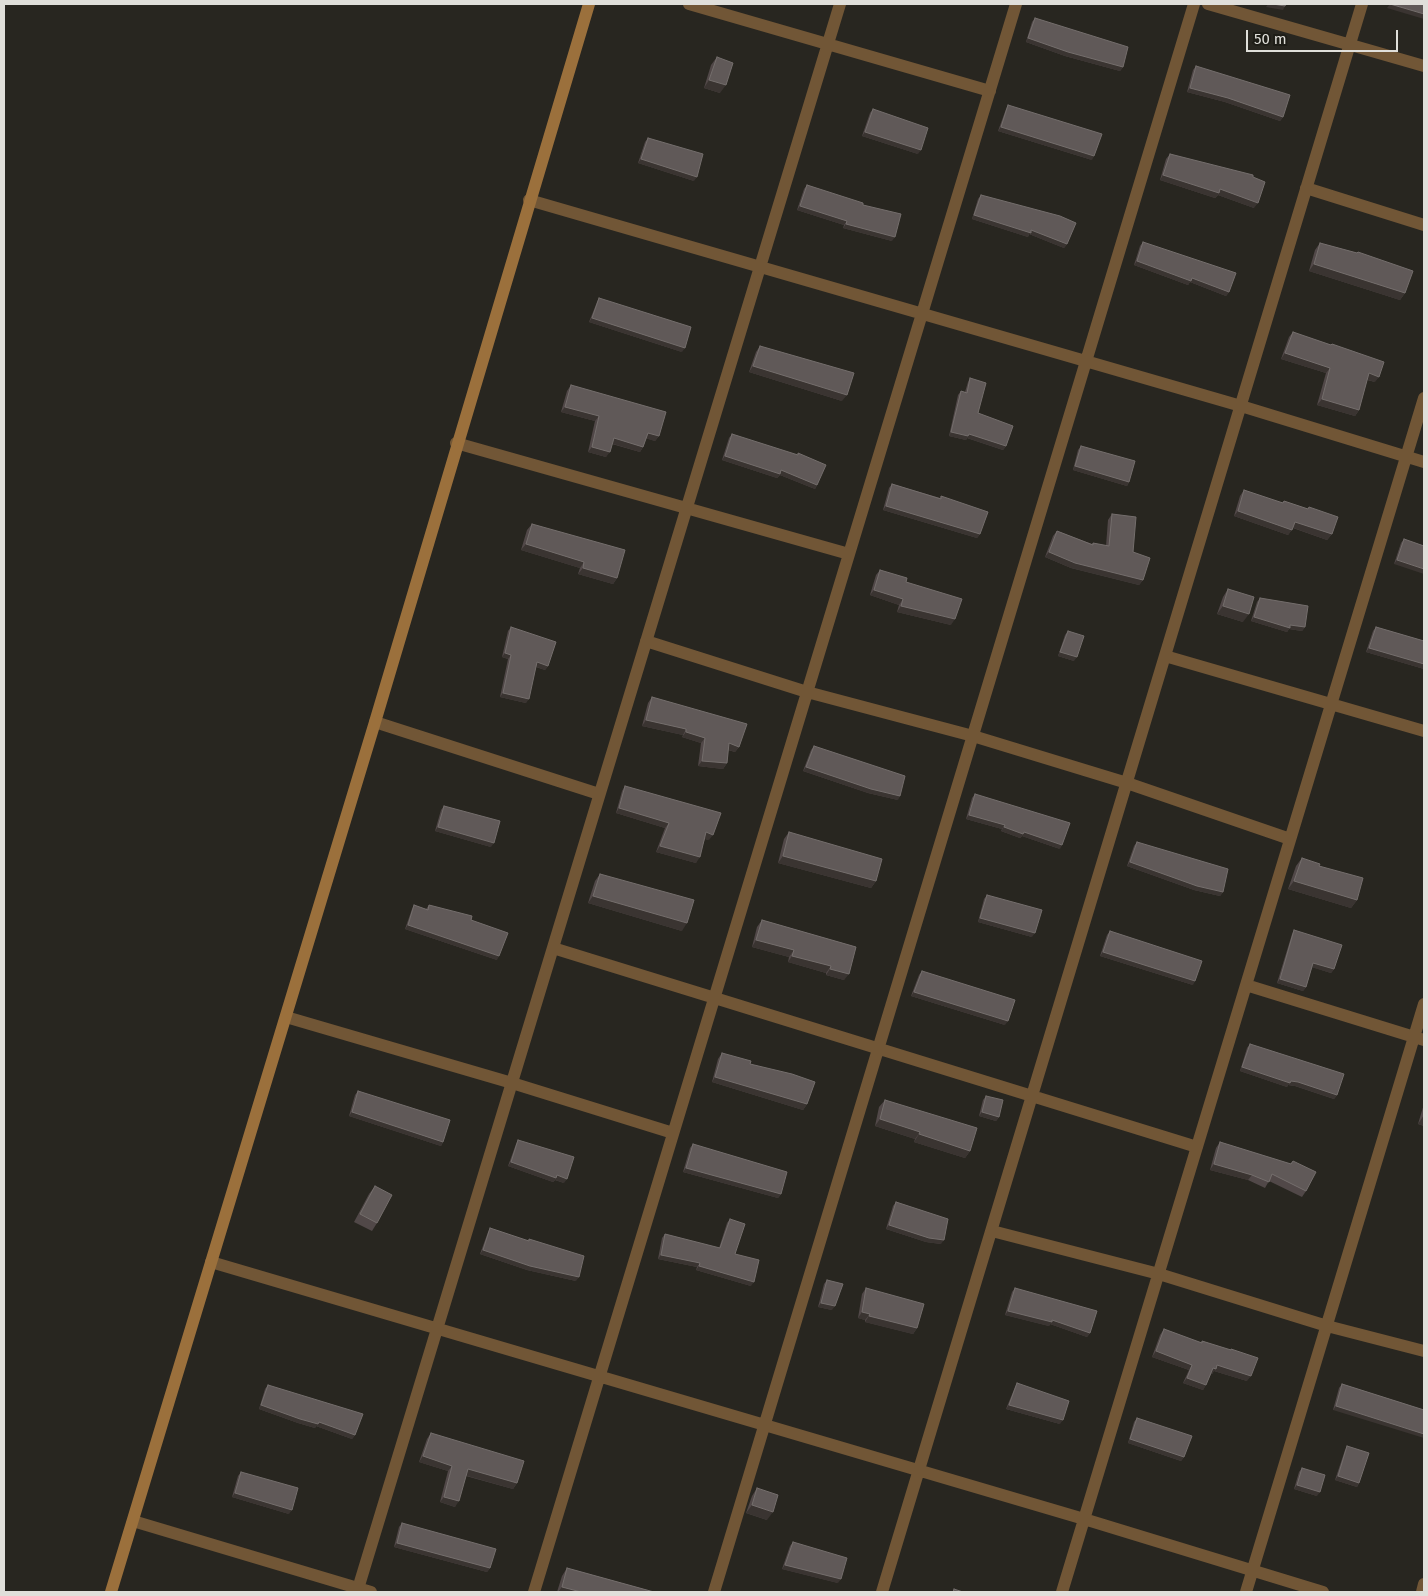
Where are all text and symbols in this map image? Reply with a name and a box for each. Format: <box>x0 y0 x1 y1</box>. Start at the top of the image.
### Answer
scale bar <box>1248 20 1400 52</box>
text: 50 m <box>1254 30 1287 48</box>

